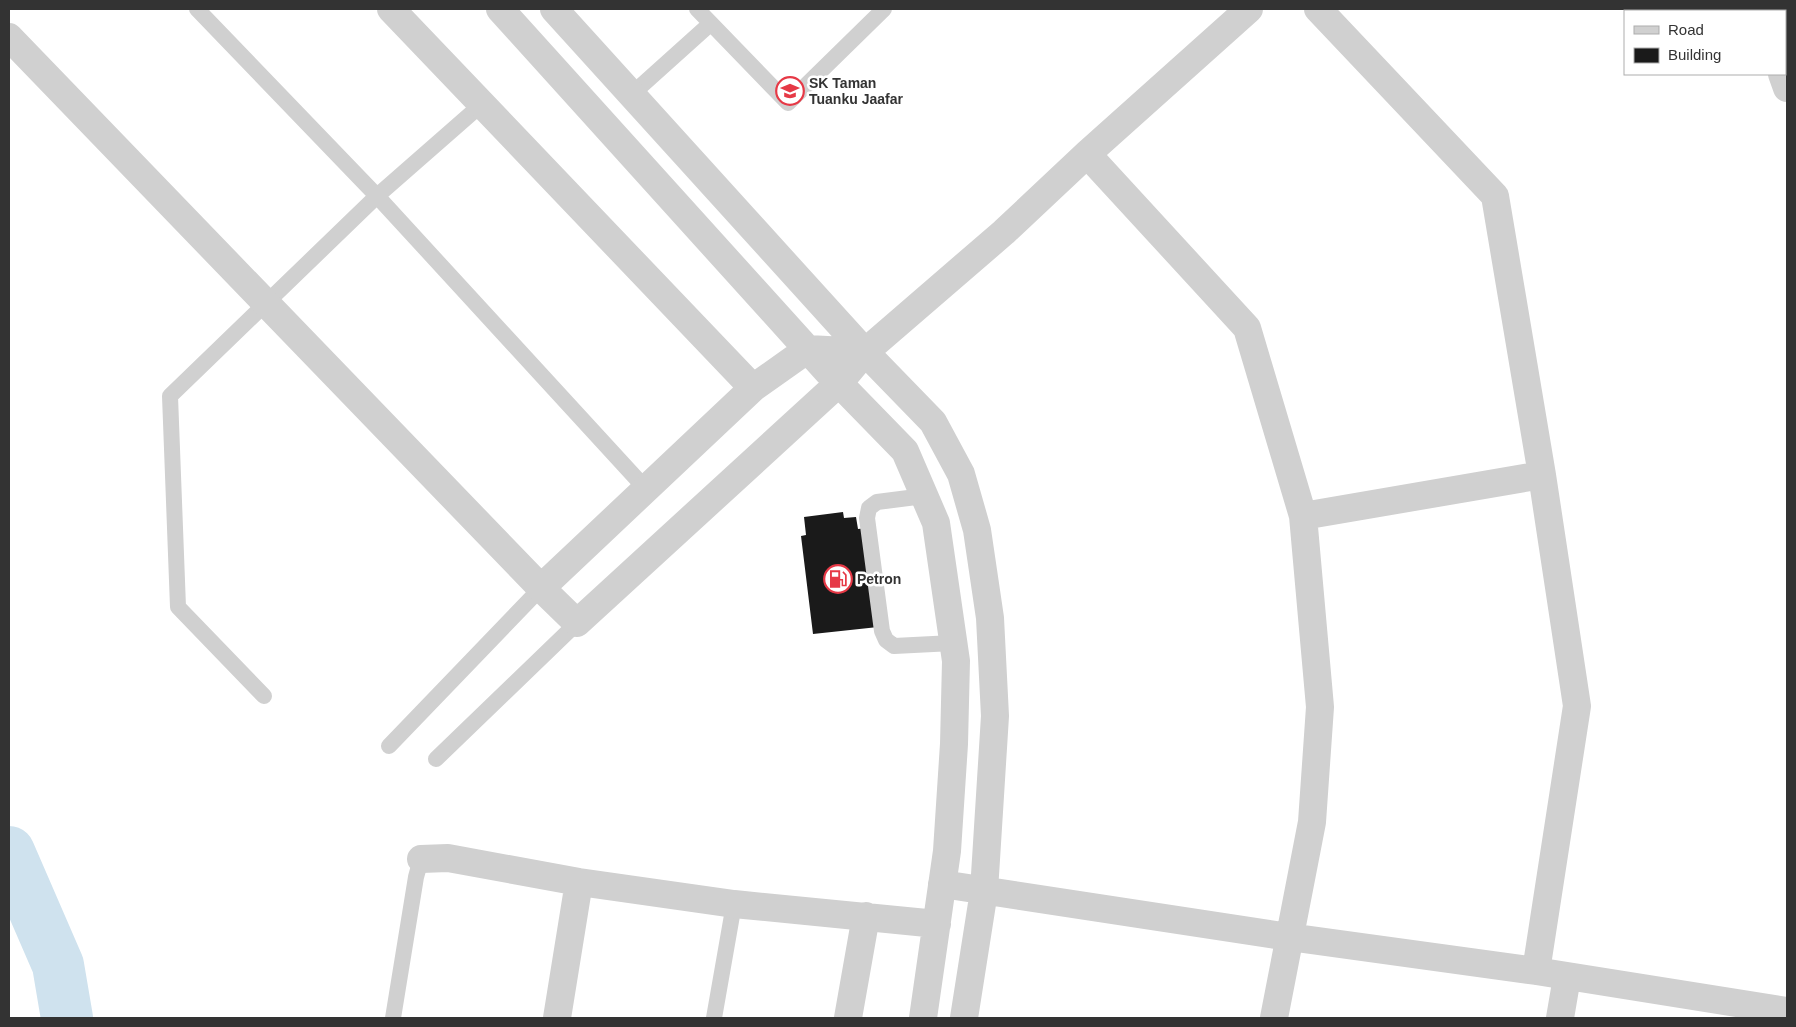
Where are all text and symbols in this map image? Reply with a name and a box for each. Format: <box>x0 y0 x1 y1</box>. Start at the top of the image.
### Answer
legend <box>1624 10 1786 75</box>
text: Road <box>1668 21 1704 38</box>
text: Building <box>1668 46 1721 63</box>
place label: SK Taman Tuanku Jaafar <box>809 75 903 107</box>
school or university icon: SK Taman Tuanku Jaafar <box>775 76 805 106</box>
fuel station icon: Petron <box>823 564 853 594</box>
place label: Petron <box>857 571 901 587</box>

